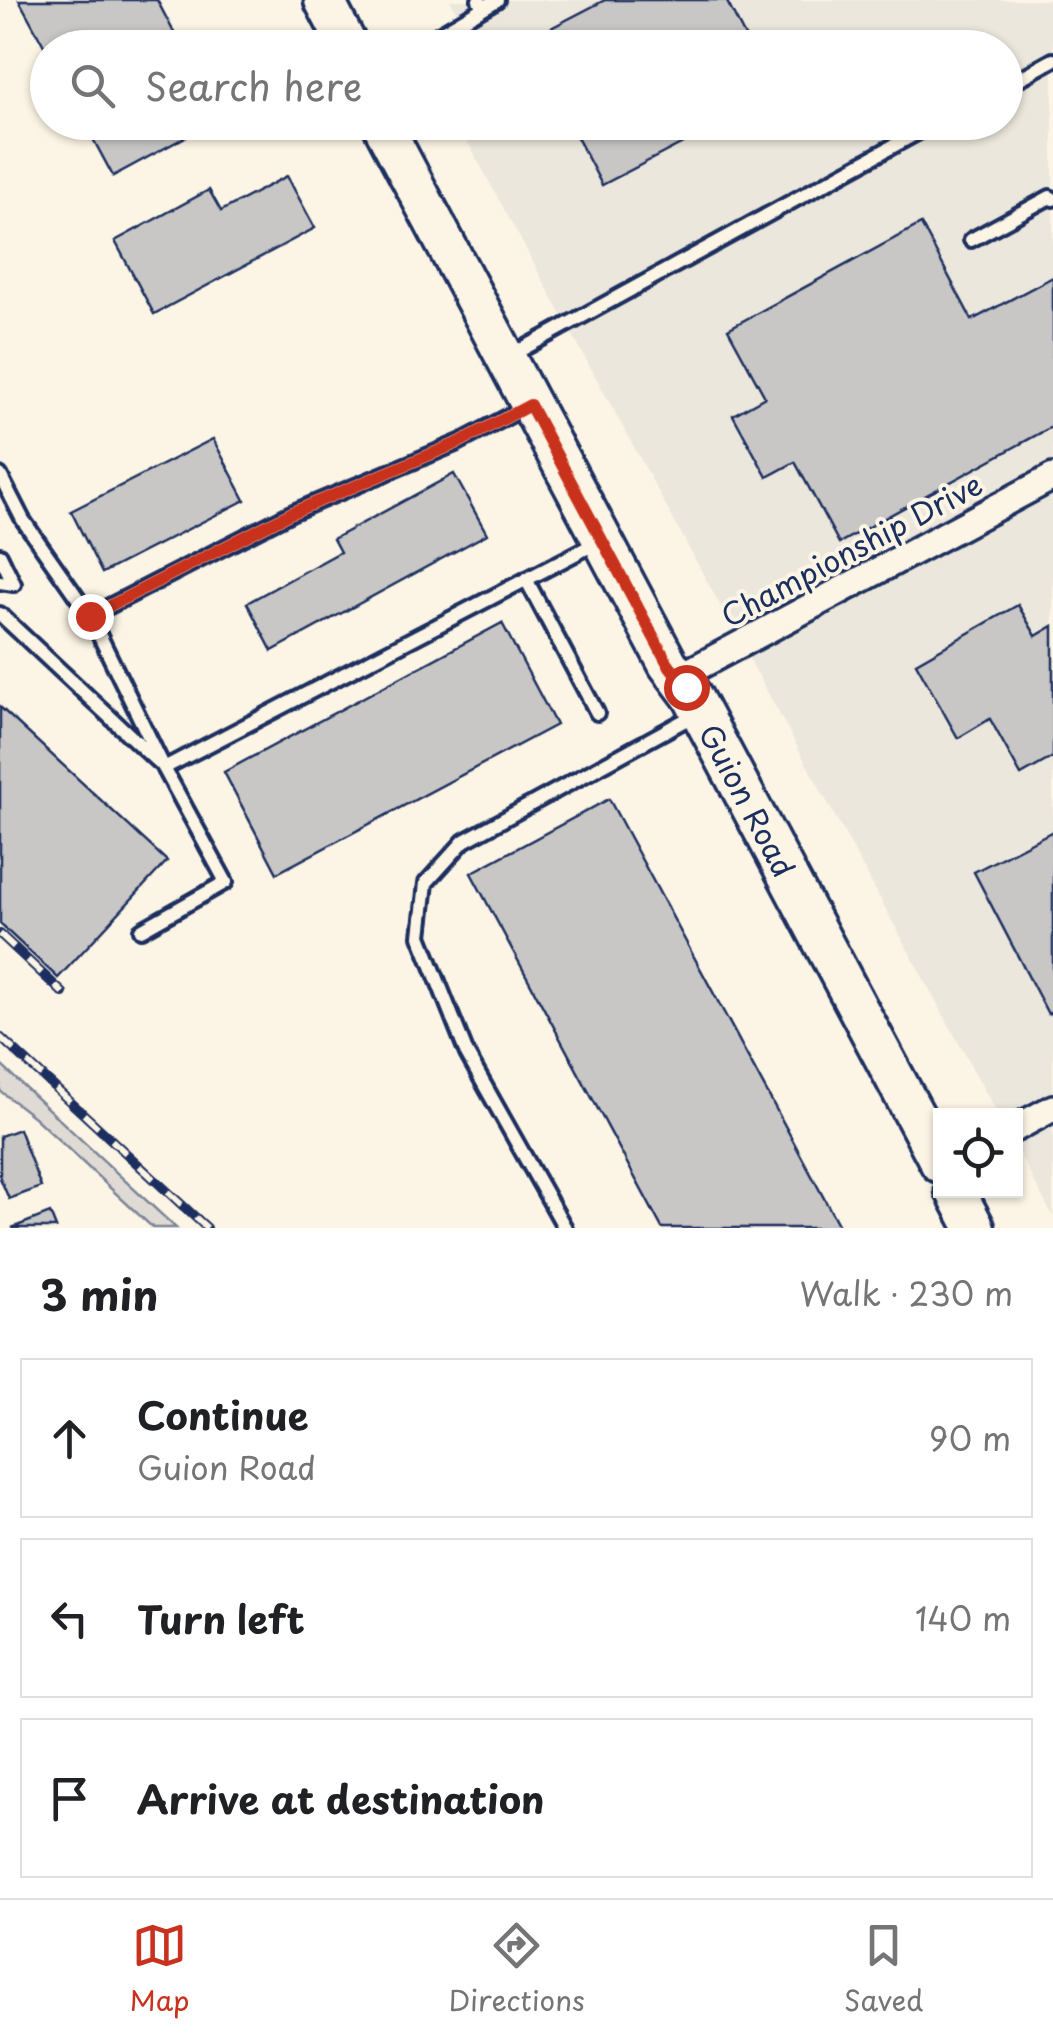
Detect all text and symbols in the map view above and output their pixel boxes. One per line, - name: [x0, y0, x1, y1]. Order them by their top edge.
- search box: [30, 30, 1023, 140]
- text: Search here: [145, 57, 362, 114]
- icon: search: [65, 58, 120, 113]
- street label: Championship Drive: [712, 461, 990, 637]
- route end: [68, 594, 114, 640]
- route start: [664, 665, 710, 711]
- street label: Guion Road: [689, 715, 807, 885]
- map controls: [933, 1108, 1023, 1198]
- button: locate: [933, 1108, 1023, 1198]
- text: 3 min: [40, 1262, 158, 1325]
- text: Walk · 230 m: [800, 1269, 1013, 1317]
- text: Continue: [137, 1386, 308, 1443]
- icon: ahead: [42, 1411, 97, 1466]
- text: 90 m: [929, 1414, 1011, 1462]
- text: Guion Road: [137, 1443, 316, 1491]
- text: Turn left: [137, 1590, 305, 1647]
- icon: left: [42, 1591, 97, 1646]
- text: 140 m: [915, 1594, 1011, 1642]
- text: Arrive at destination: [137, 1770, 545, 1827]
- icon: arrive: [42, 1771, 97, 1826]
- tab: Map: [130, 1918, 189, 2021]
- tab: Directions: [449, 1918, 585, 2021]
- tab: Saved: [844, 1918, 923, 2021]

